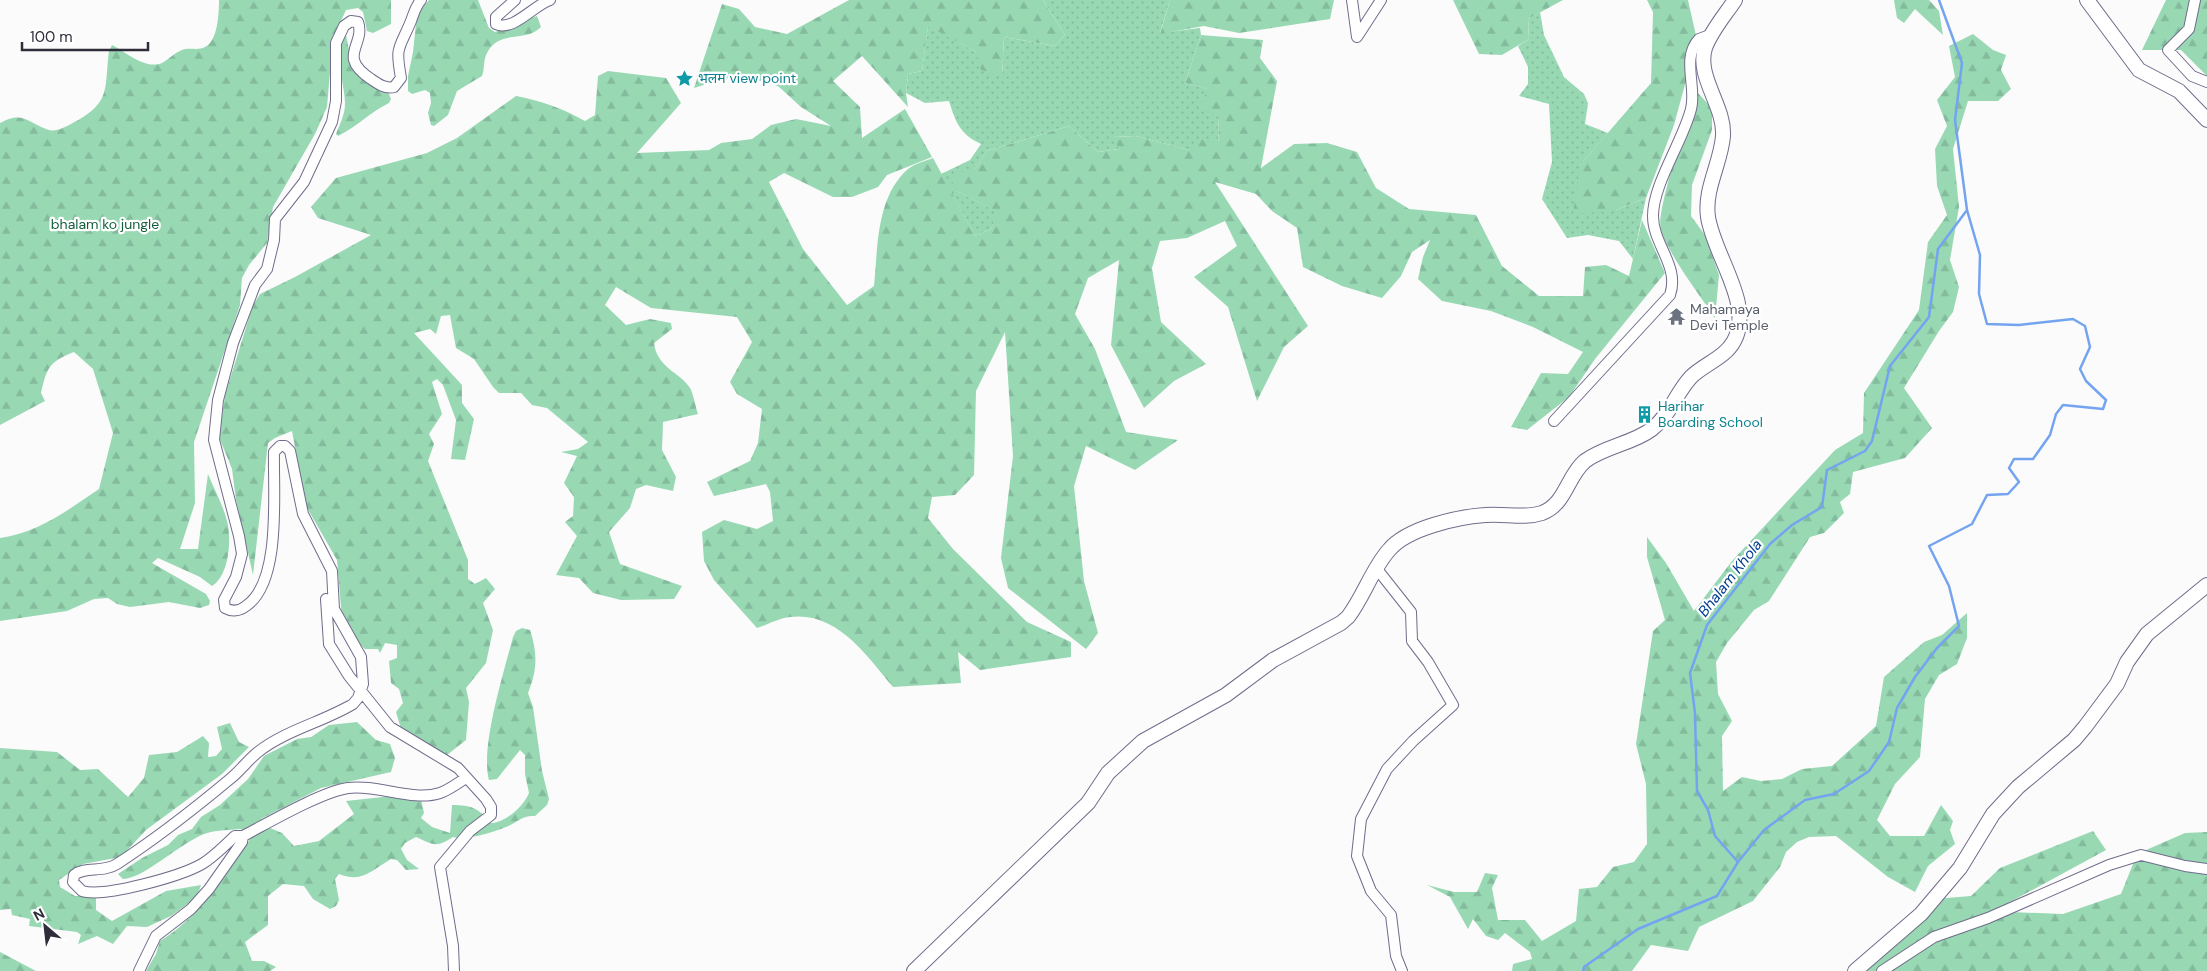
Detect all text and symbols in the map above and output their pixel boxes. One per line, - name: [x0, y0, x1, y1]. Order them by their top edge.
- scale bar: [22, 20, 149, 52]
- text: 100 m: [30, 27, 73, 47]
- place icon: भलम view point: [674, 68, 694, 88]
- place label: भलम view point: [698, 69, 796, 87]
- park label: bhalam ko jungle: [51, 215, 159, 233]
- place label: Mahamaya Devi Temple: [1690, 300, 1769, 334]
- temple icon: Mahamaya Devi Temple: [1666, 307, 1686, 327]
- place label: Harihar Boarding School: [1658, 397, 1763, 431]
- building icon: Harihar Boarding School: [1634, 404, 1654, 424]
- water label: Bhalam Khola: [1693, 535, 1767, 621]
- north arrow: [20, 901, 70, 951]
- text: N: [30, 904, 48, 925]

